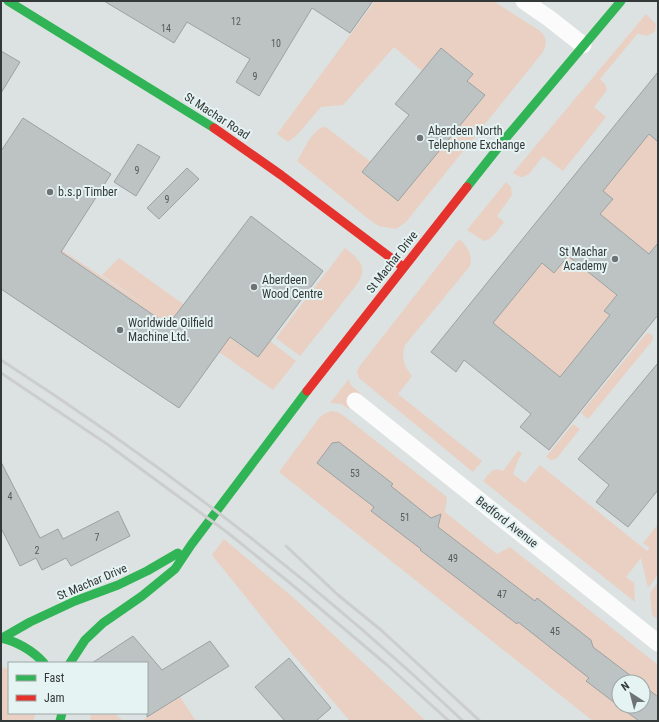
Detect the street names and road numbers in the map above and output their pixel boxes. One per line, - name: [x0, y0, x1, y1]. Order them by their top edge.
- street label: St Machar Road: [182, 90, 252, 142]
- street label: St Machar Drive: [363, 228, 421, 296]
- street label: Bedford Avenue: [473, 493, 541, 551]
- street label: St Machar Drive: [55, 561, 129, 603]

